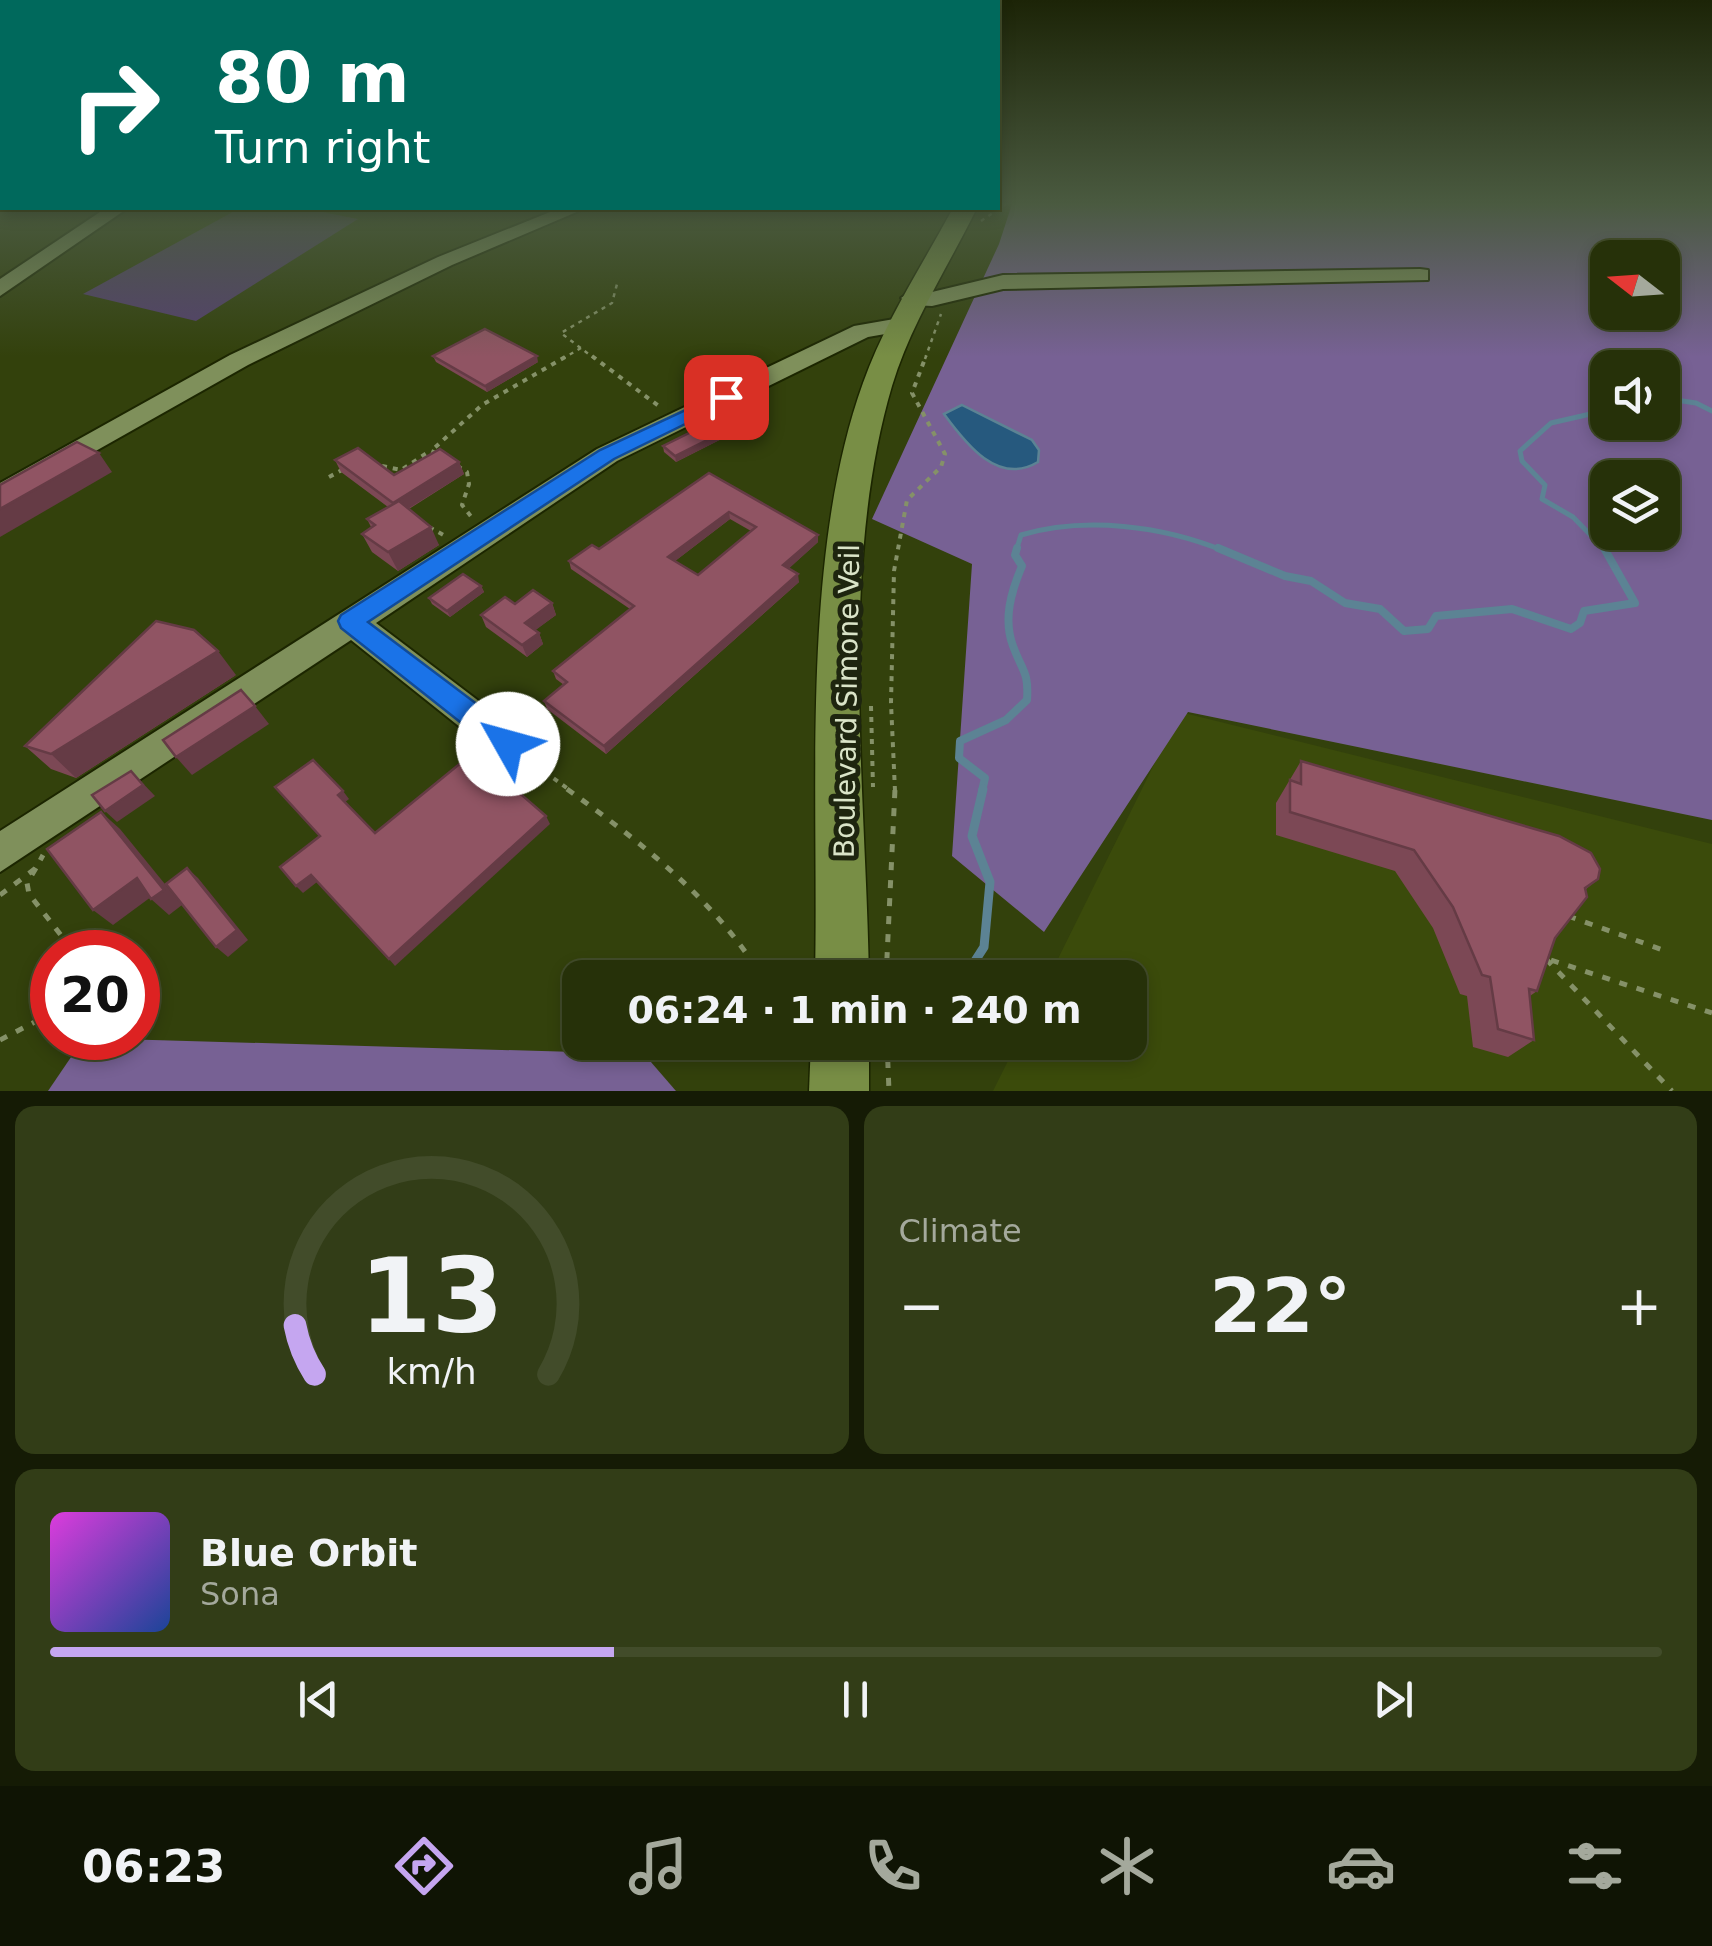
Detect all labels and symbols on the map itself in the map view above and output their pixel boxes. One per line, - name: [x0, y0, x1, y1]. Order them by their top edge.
- north arrow: [1590, 240, 1680, 330]
- pin: [684, 355, 769, 440]
- street label: Boulevard Simone Veil: [828, 544, 866, 858]
- position arrow: [456, 692, 560, 796]
- speed limit sign: 20: [30, 930, 160, 1060]

